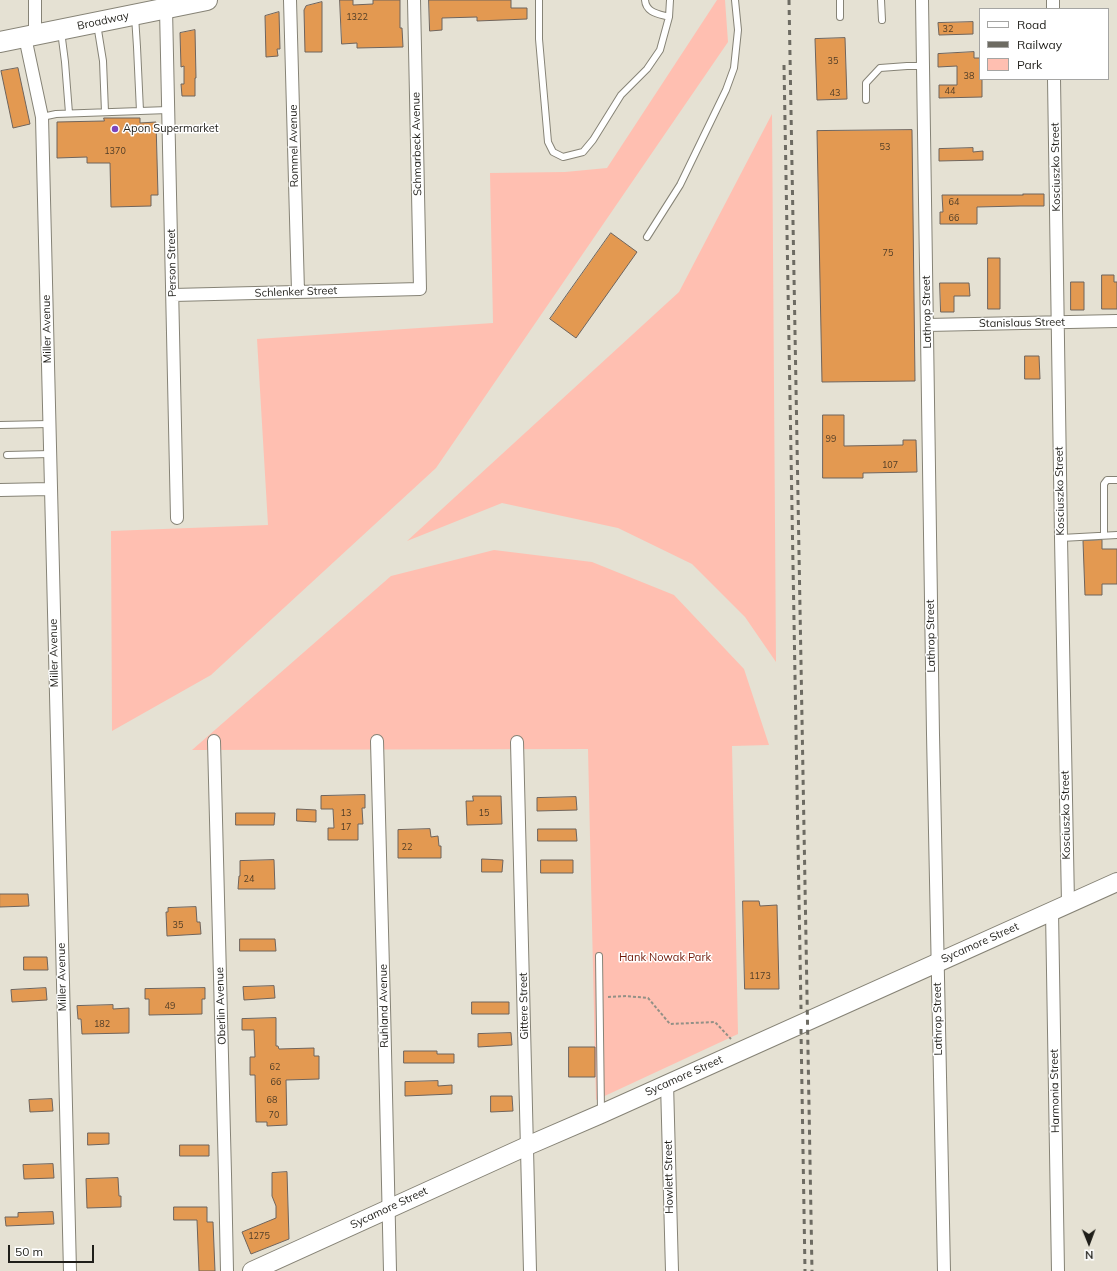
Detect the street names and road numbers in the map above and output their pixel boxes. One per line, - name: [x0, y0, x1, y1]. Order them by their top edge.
- street label: Broadway: [76, 9, 130, 33]
- street label: Schmarbeck Avenue: [409, 92, 425, 196]
- street label: Rommel Avenue: [287, 104, 301, 188]
- street label: Kosciuszko Street: [1049, 122, 1063, 212]
- street label: Person Street: [165, 229, 179, 297]
- street label: Lathrop Street: [920, 275, 934, 349]
- street label: Schlenker Street: [255, 284, 337, 300]
- street label: Miller Avenue: [40, 295, 54, 363]
- street label: Stanislaus Street: [979, 316, 1065, 330]
- street label: Kosciuszko Street: [1053, 446, 1067, 536]
- street label: Lathrop Street: [924, 599, 938, 673]
- street label: Miller Avenue: [47, 619, 61, 687]
- street label: Kosciuszko Street: [1059, 770, 1073, 860]
- street label: Sycamore Street: [939, 920, 1021, 966]
- street label: Miller Avenue: [55, 943, 69, 1011]
- street label: Ruhland Avenue: [377, 964, 391, 1048]
- street label: Oberlin Avenue: [213, 967, 229, 1045]
- street label: Gittere Street: [517, 972, 531, 1040]
- street label: Lathrop Street: [931, 982, 945, 1056]
- street label: Harmonia Street: [1048, 1049, 1062, 1133]
- street label: Sycamore Street: [643, 1053, 725, 1099]
- street label: Howlett Street: [662, 1140, 676, 1214]
- street label: Sycamore Street: [348, 1184, 430, 1232]

